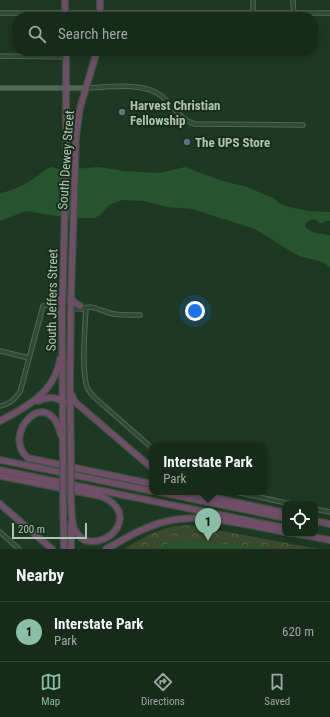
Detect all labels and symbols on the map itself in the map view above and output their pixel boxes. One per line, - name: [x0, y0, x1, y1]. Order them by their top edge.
- place label: Harvest Christian Fellowship: [130, 98, 220, 128]
- marker: Harvest Christian Fellowship: [117, 107, 127, 117]
- street label: South Dewey Street: [55, 110, 77, 210]
- place label: The UPS Store: [195, 135, 270, 150]
- marker: The UPS Store: [182, 137, 192, 147]
- street label: South Jeffers Street: [44, 248, 60, 351]
- your location: [185, 301, 205, 321]
- pin: 1: [195, 508, 221, 541]
- scale bar: [12, 521, 87, 540]

